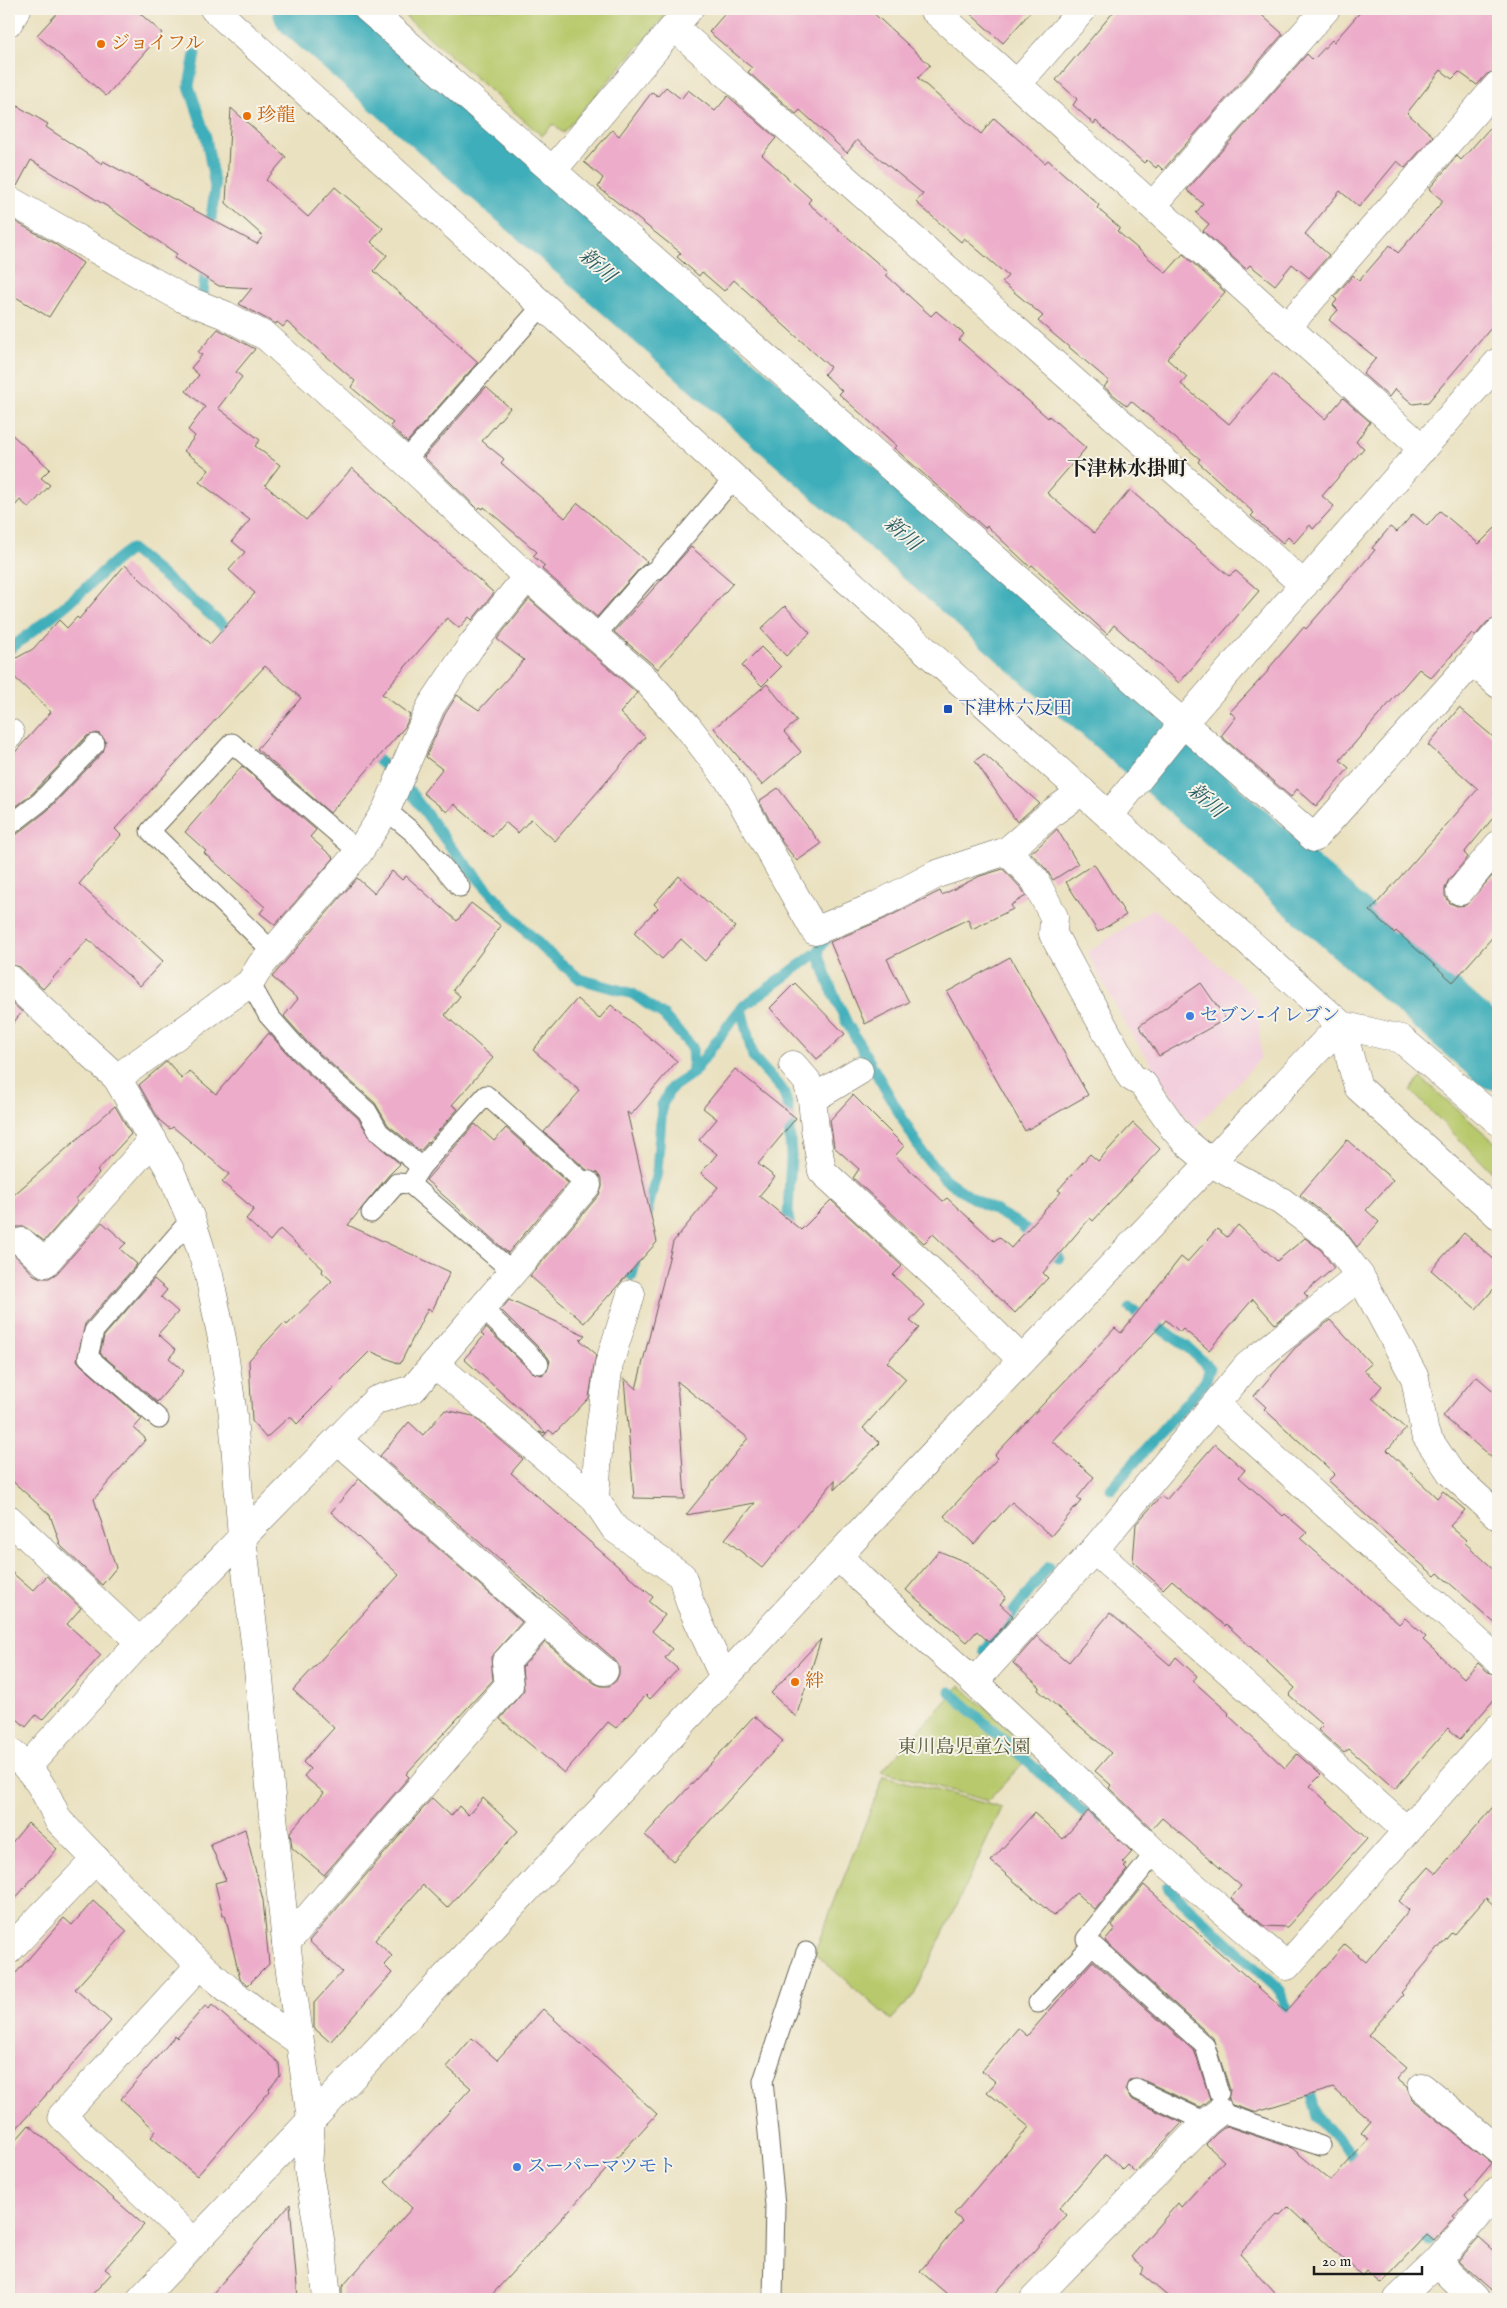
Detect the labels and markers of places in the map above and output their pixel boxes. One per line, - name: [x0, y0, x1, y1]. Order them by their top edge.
- place label: ジョイフル: [111, 32, 204, 56]
- marker: ジョイフル: [95, 38, 107, 50]
- place label: 珍龍: [257, 104, 295, 128]
- marker: 珍龍: [241, 110, 253, 122]
- place label: 下津林六反田: [958, 697, 1072, 721]
- marker: 下津林六反田: [942, 703, 954, 715]
- place label: セブン-イレブン: [1200, 1004, 1340, 1028]
- marker: セブン-イレブン: [1184, 1010, 1196, 1022]
- place label: 絆: [805, 1670, 824, 1694]
- marker: 絆: [789, 1676, 801, 1688]
- place label: スーパーマツモト: [527, 2155, 677, 2179]
- marker: スーパーマツモト: [511, 2161, 523, 2173]

